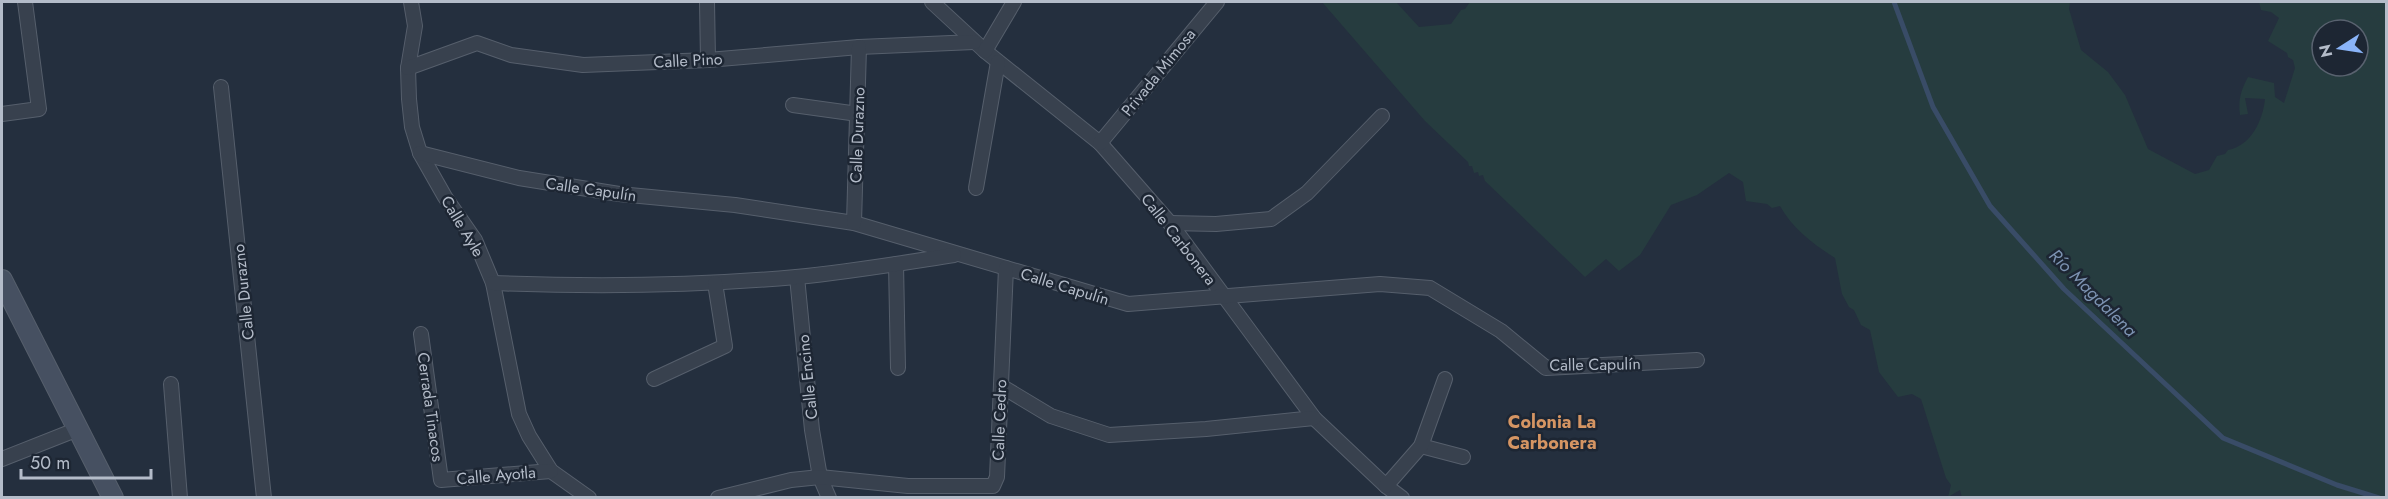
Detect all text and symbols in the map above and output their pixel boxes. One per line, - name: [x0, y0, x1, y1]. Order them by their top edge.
- north arrow: [2310, 18, 2370, 78]
- street label: Privada Mimosa: [1116, 24, 1201, 121]
- text: N: [2313, 42, 2338, 60]
- street label: Calle Pino: [653, 47, 723, 74]
- street label: Calle Durazno: [844, 86, 871, 183]
- street label: Calle Capulín: [544, 172, 638, 207]
- street label: Calle Carbonera: [1135, 189, 1222, 290]
- street label: Calle Ayle: [435, 191, 490, 261]
- street label: Calle Durazno: [227, 243, 260, 341]
- water label: Río Magdalena: [2043, 243, 2143, 343]
- street label: Calle Capulín: [1018, 262, 1112, 311]
- street label: Calle Encino: [792, 333, 823, 421]
- street label: Cerrada Tinacos: [411, 351, 450, 463]
- street label: Calle Capulín: [1549, 352, 1641, 377]
- street label: Calle Cedro: [987, 379, 1012, 461]
- district label: Colonia La Carbonera: [1507, 409, 1597, 456]
- scale bar: [21, 442, 152, 480]
- text: 50 m: [30, 450, 70, 476]
- street label: Calle Ayotla: [455, 461, 537, 490]

